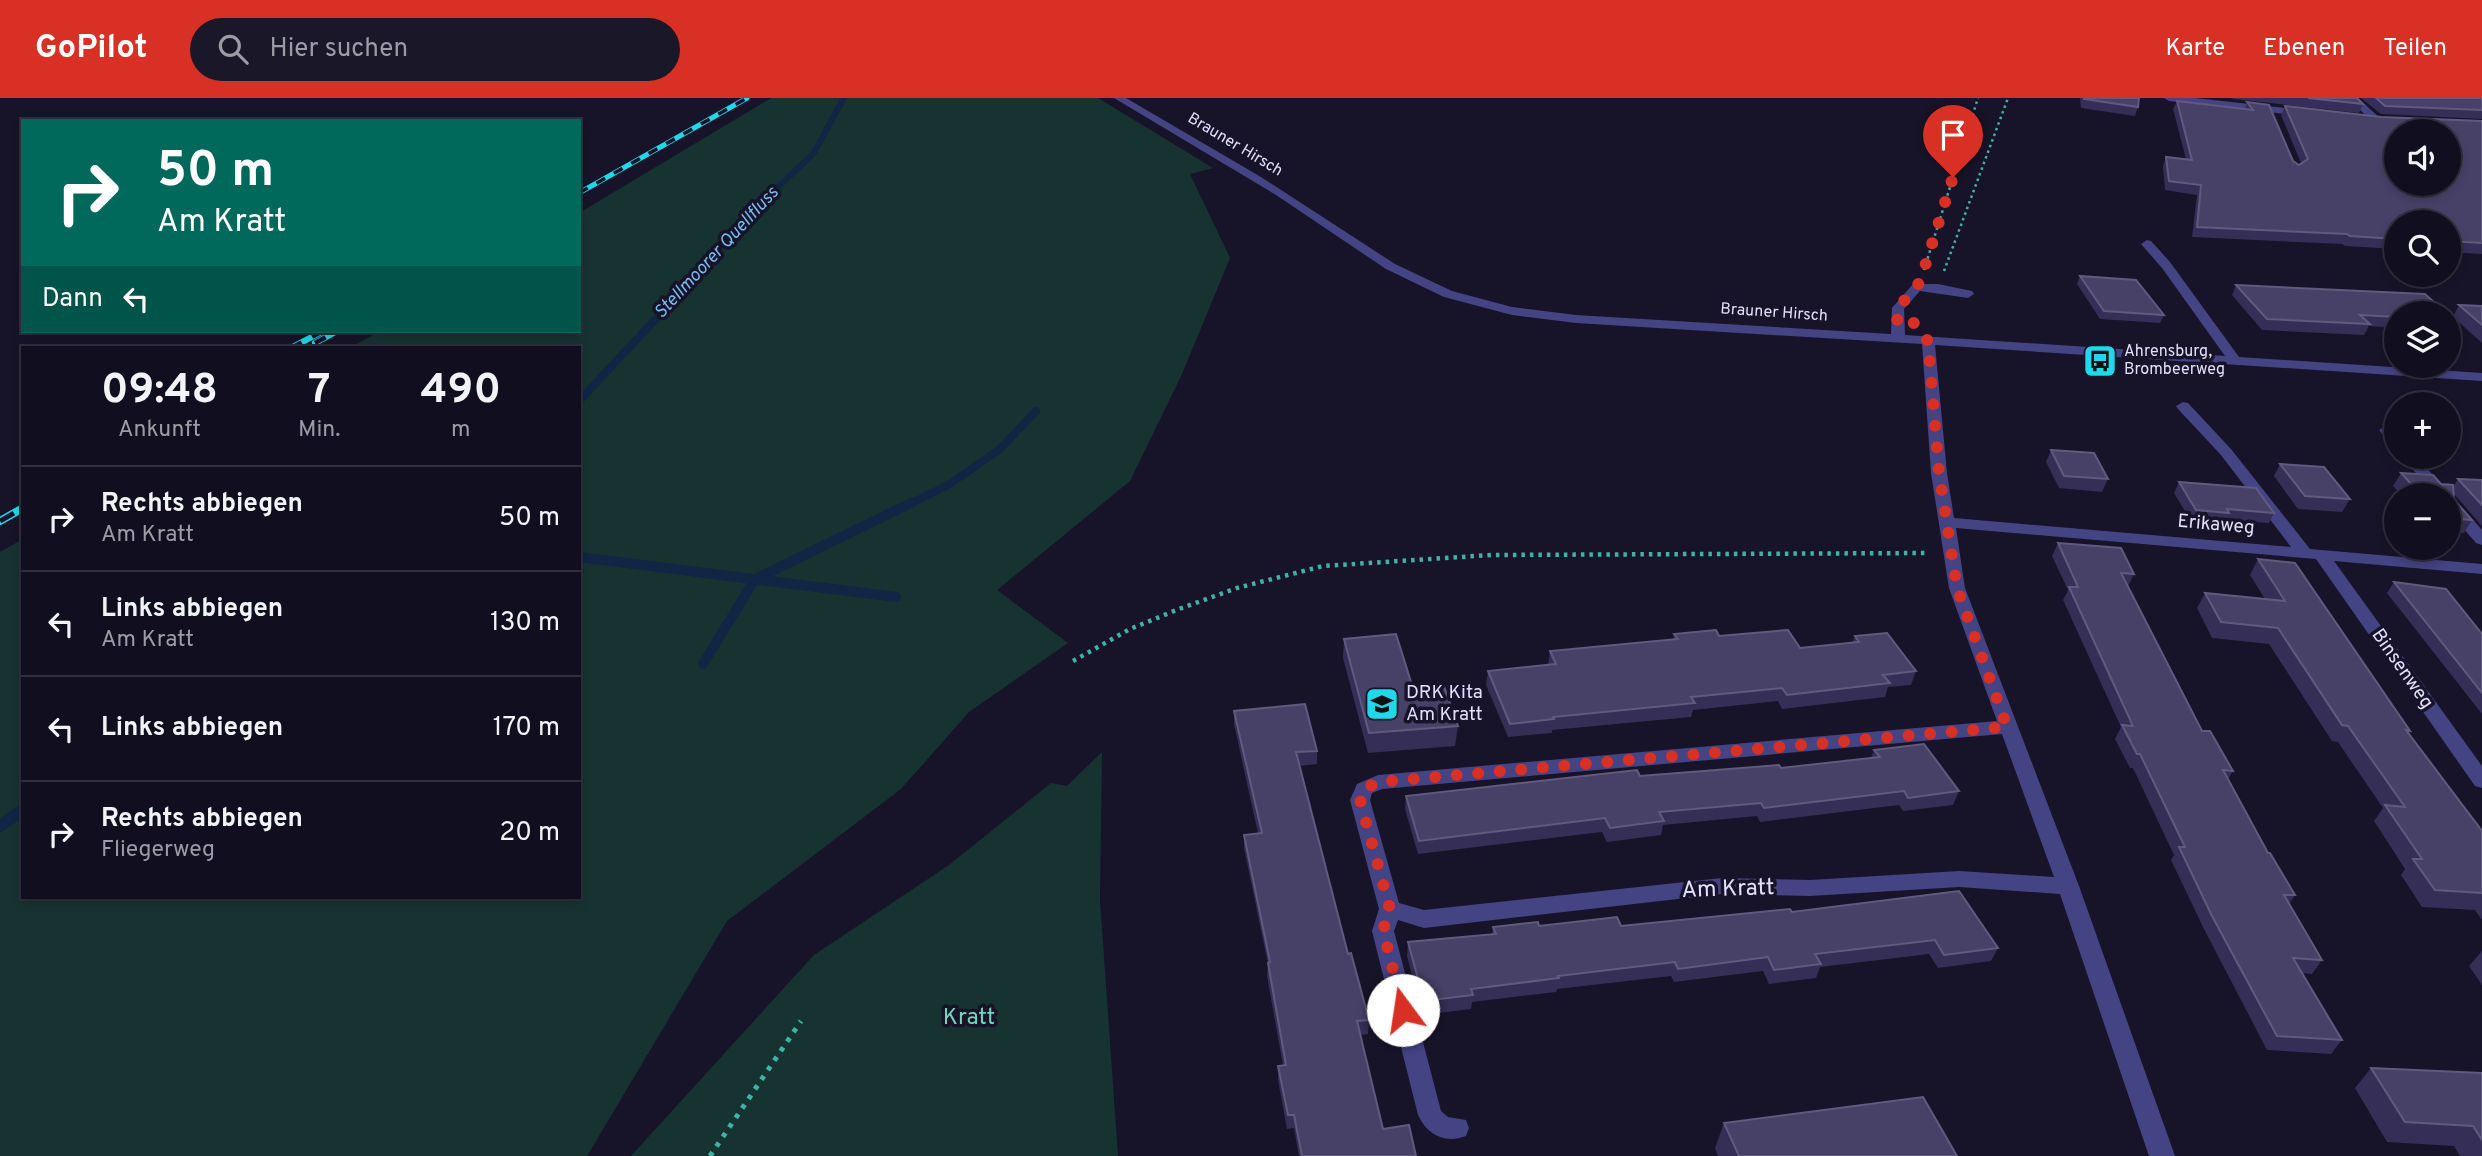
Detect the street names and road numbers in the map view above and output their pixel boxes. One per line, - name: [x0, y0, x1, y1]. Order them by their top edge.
- street label: Brauner Hirsch: [1184, 109, 1286, 181]
- street label: Brauner Hirsch: [1720, 299, 1828, 327]
- street label: Erikaweg: [2176, 510, 2256, 540]
- street label: Binsenweg: [2366, 624, 2438, 714]
- street label: Am Kratt: [1681, 874, 1775, 906]

